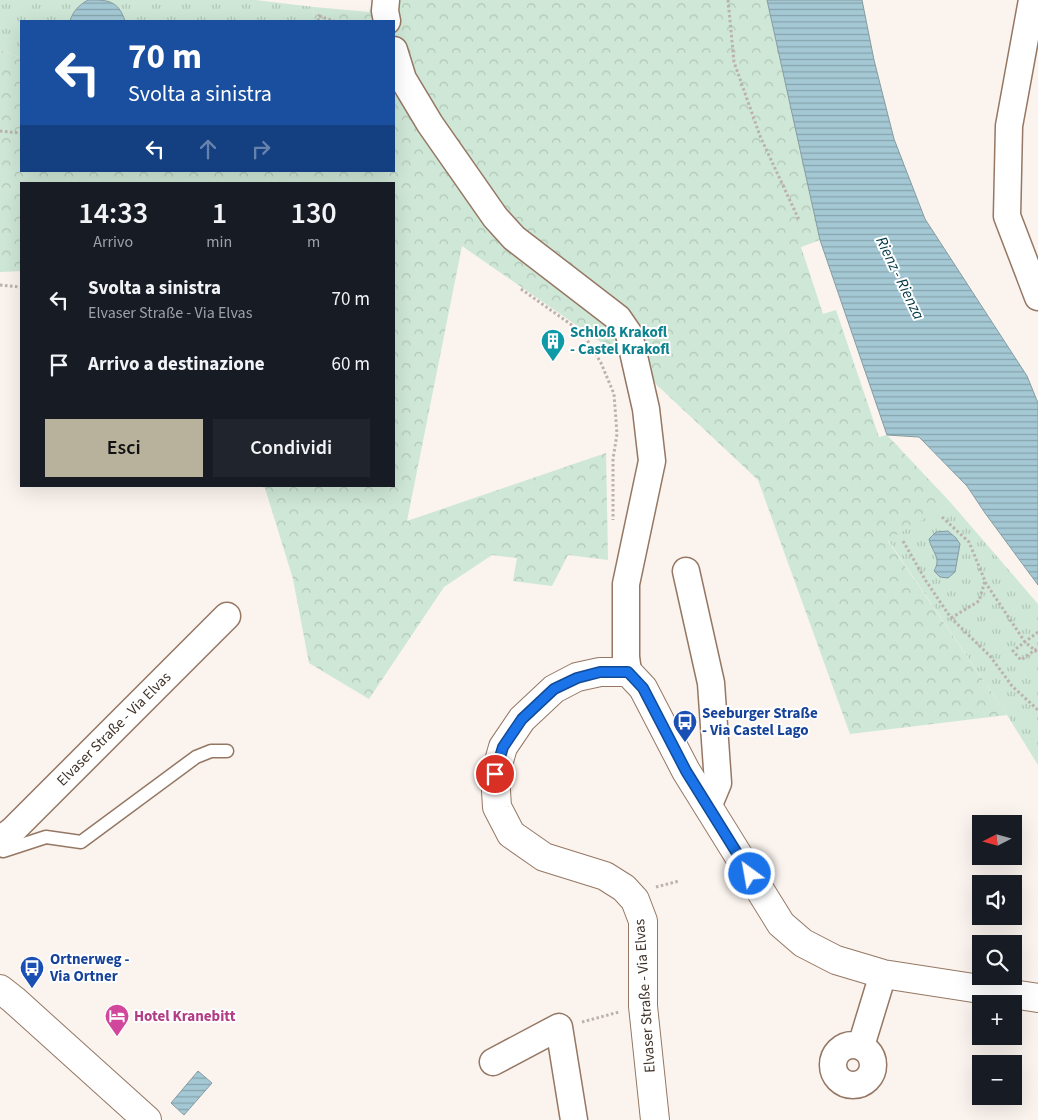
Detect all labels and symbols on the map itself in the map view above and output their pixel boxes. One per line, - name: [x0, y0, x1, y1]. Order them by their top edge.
- water label: Rienz - Rienza: [870, 233, 930, 324]
- place label: Schloß Krakofl - Castel Krakofl: [570, 322, 670, 360]
- building icon: Schloß Krakofl - Castel Krakofl: [540, 328, 566, 362]
- street label: Elvaser Straße - Via Elvas: [52, 667, 176, 791]
- place label: Seeburger Straße - Via Castel Lago: [702, 703, 818, 741]
- bus stop icon: Seeburger Straße - Via Castel Lago: [672, 709, 698, 743]
- pin: [474, 753, 516, 795]
- north arrow: [972, 815, 1022, 865]
- position arrow: [723, 847, 775, 899]
- street label: Elvaser Straße - Via Elvas: [629, 918, 661, 1074]
- place label: Ortnerweg - Via Ortner: [49, 949, 130, 987]
- bus stop icon: Ortnerweg - Via Ortner: [19, 955, 45, 989]
- hotel icon: Hotel Kranebitt: [104, 1003, 130, 1037]
- place label: Hotel Kranebitt: [134, 1006, 236, 1027]

